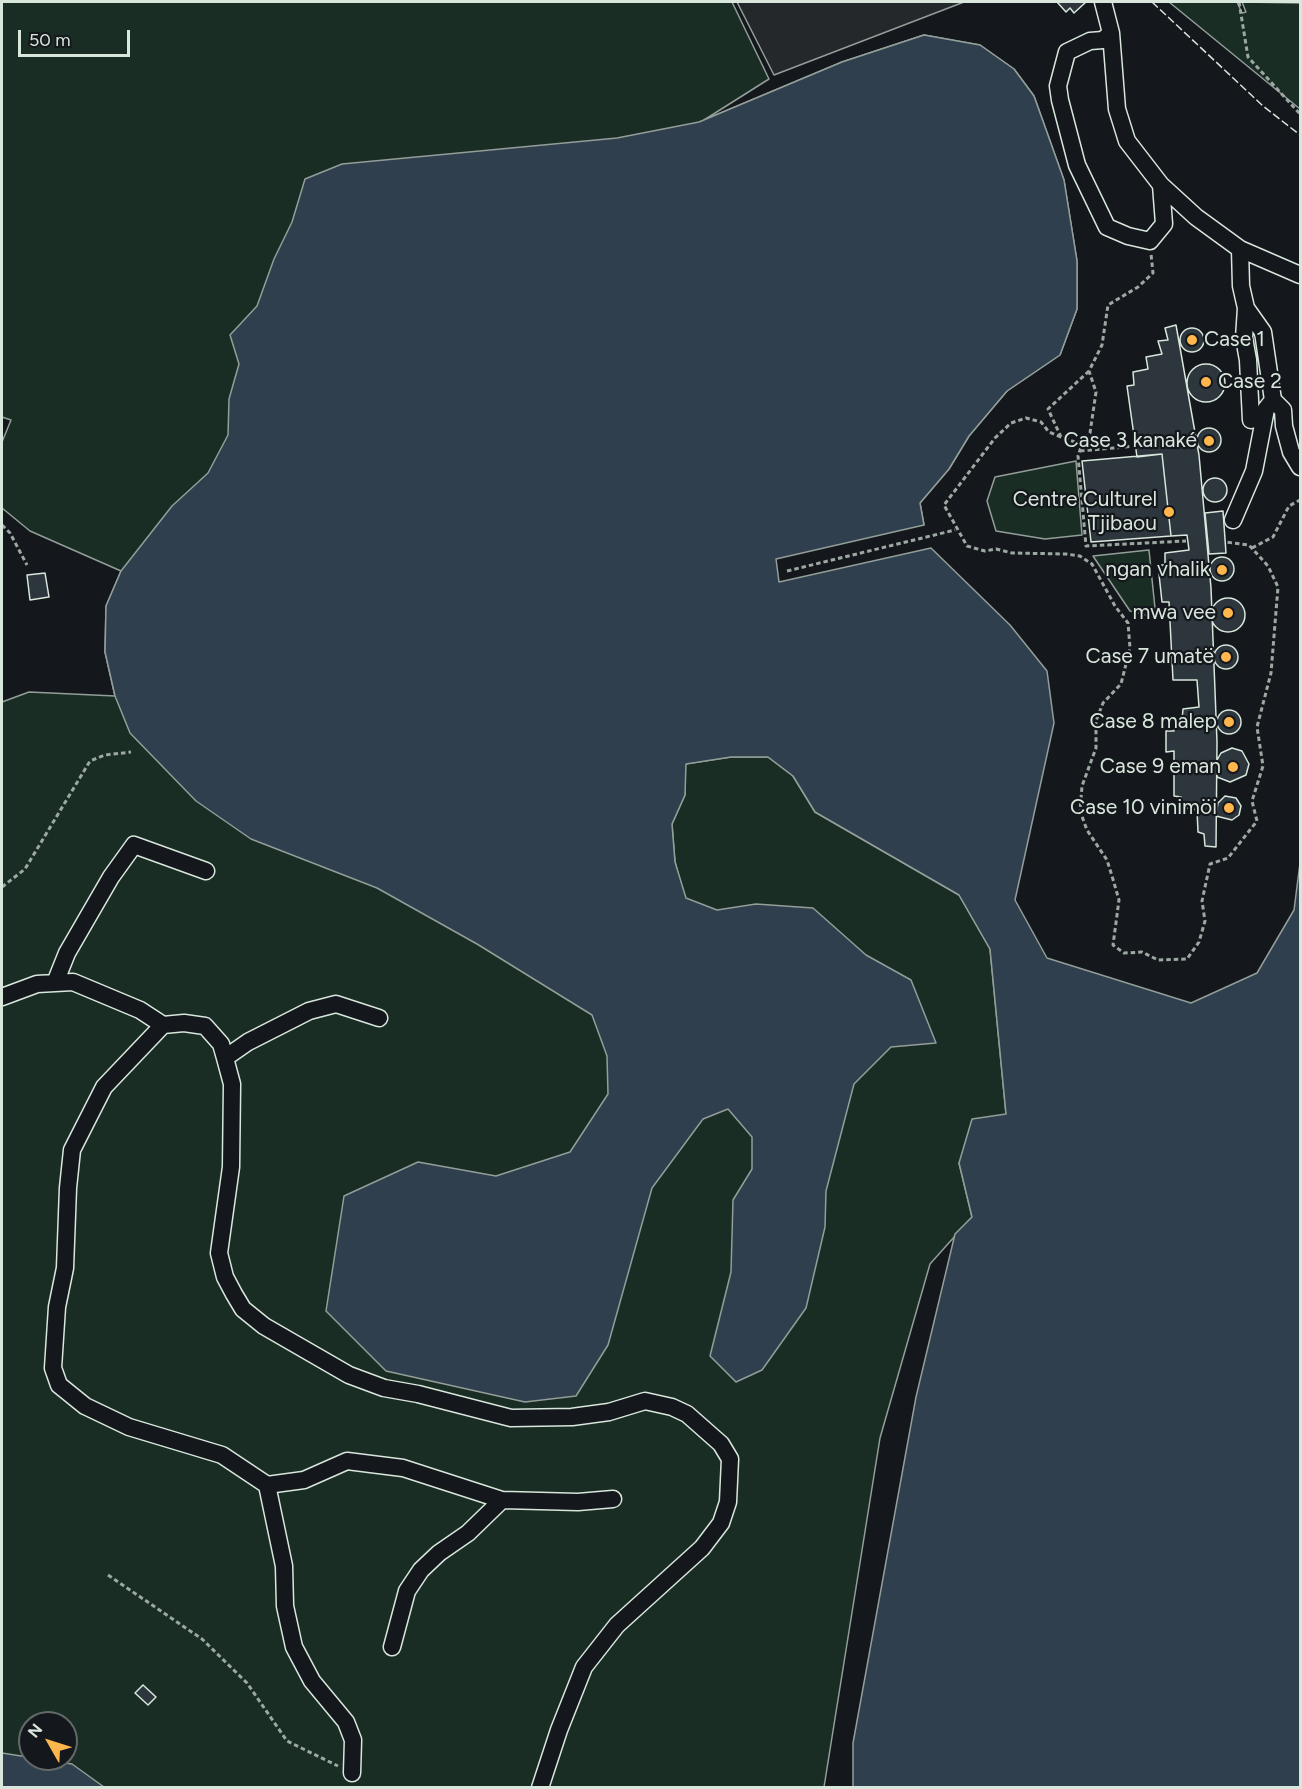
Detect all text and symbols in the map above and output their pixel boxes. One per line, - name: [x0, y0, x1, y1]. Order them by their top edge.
- scale bar: [21, 18, 134, 56]
- text: 50 m: [29, 29, 71, 51]
- place label: Case 1: [1204, 327, 1265, 353]
- marker: Case 1: [1185, 333, 1199, 347]
- place label: Case 2: [1218, 369, 1282, 395]
- marker: Case 2: [1199, 375, 1213, 389]
- place label: Case 3 kanaké: [1064, 428, 1197, 454]
- marker: Case 3 kanaké: [1202, 434, 1216, 448]
- place label: Centre Culturel Tjibaou: [1013, 487, 1157, 537]
- marker: Centre Culturel Tjibaou: [1162, 505, 1176, 519]
- place label: ngan vhalik: [1105, 557, 1210, 583]
- marker: ngan vhalik: [1215, 563, 1229, 577]
- place label: mwa vee: [1133, 600, 1216, 626]
- marker: mwa vee: [1221, 606, 1235, 620]
- place label: Case 7 umatë: [1086, 644, 1214, 670]
- marker: Case 7 umatë: [1219, 650, 1233, 664]
- place label: Case 8 malep: [1090, 709, 1217, 735]
- marker: Case 8 malep: [1222, 715, 1236, 729]
- place label: Case 9 eman: [1100, 754, 1221, 780]
- marker: Case 9 eman: [1226, 760, 1240, 774]
- place label: Case 10 vinimöi: [1070, 795, 1217, 821]
- marker: Case 10 vinimöi: [1222, 801, 1236, 815]
- north arrow: [18, 1711, 78, 1771]
- text: N: [24, 1720, 46, 1741]

